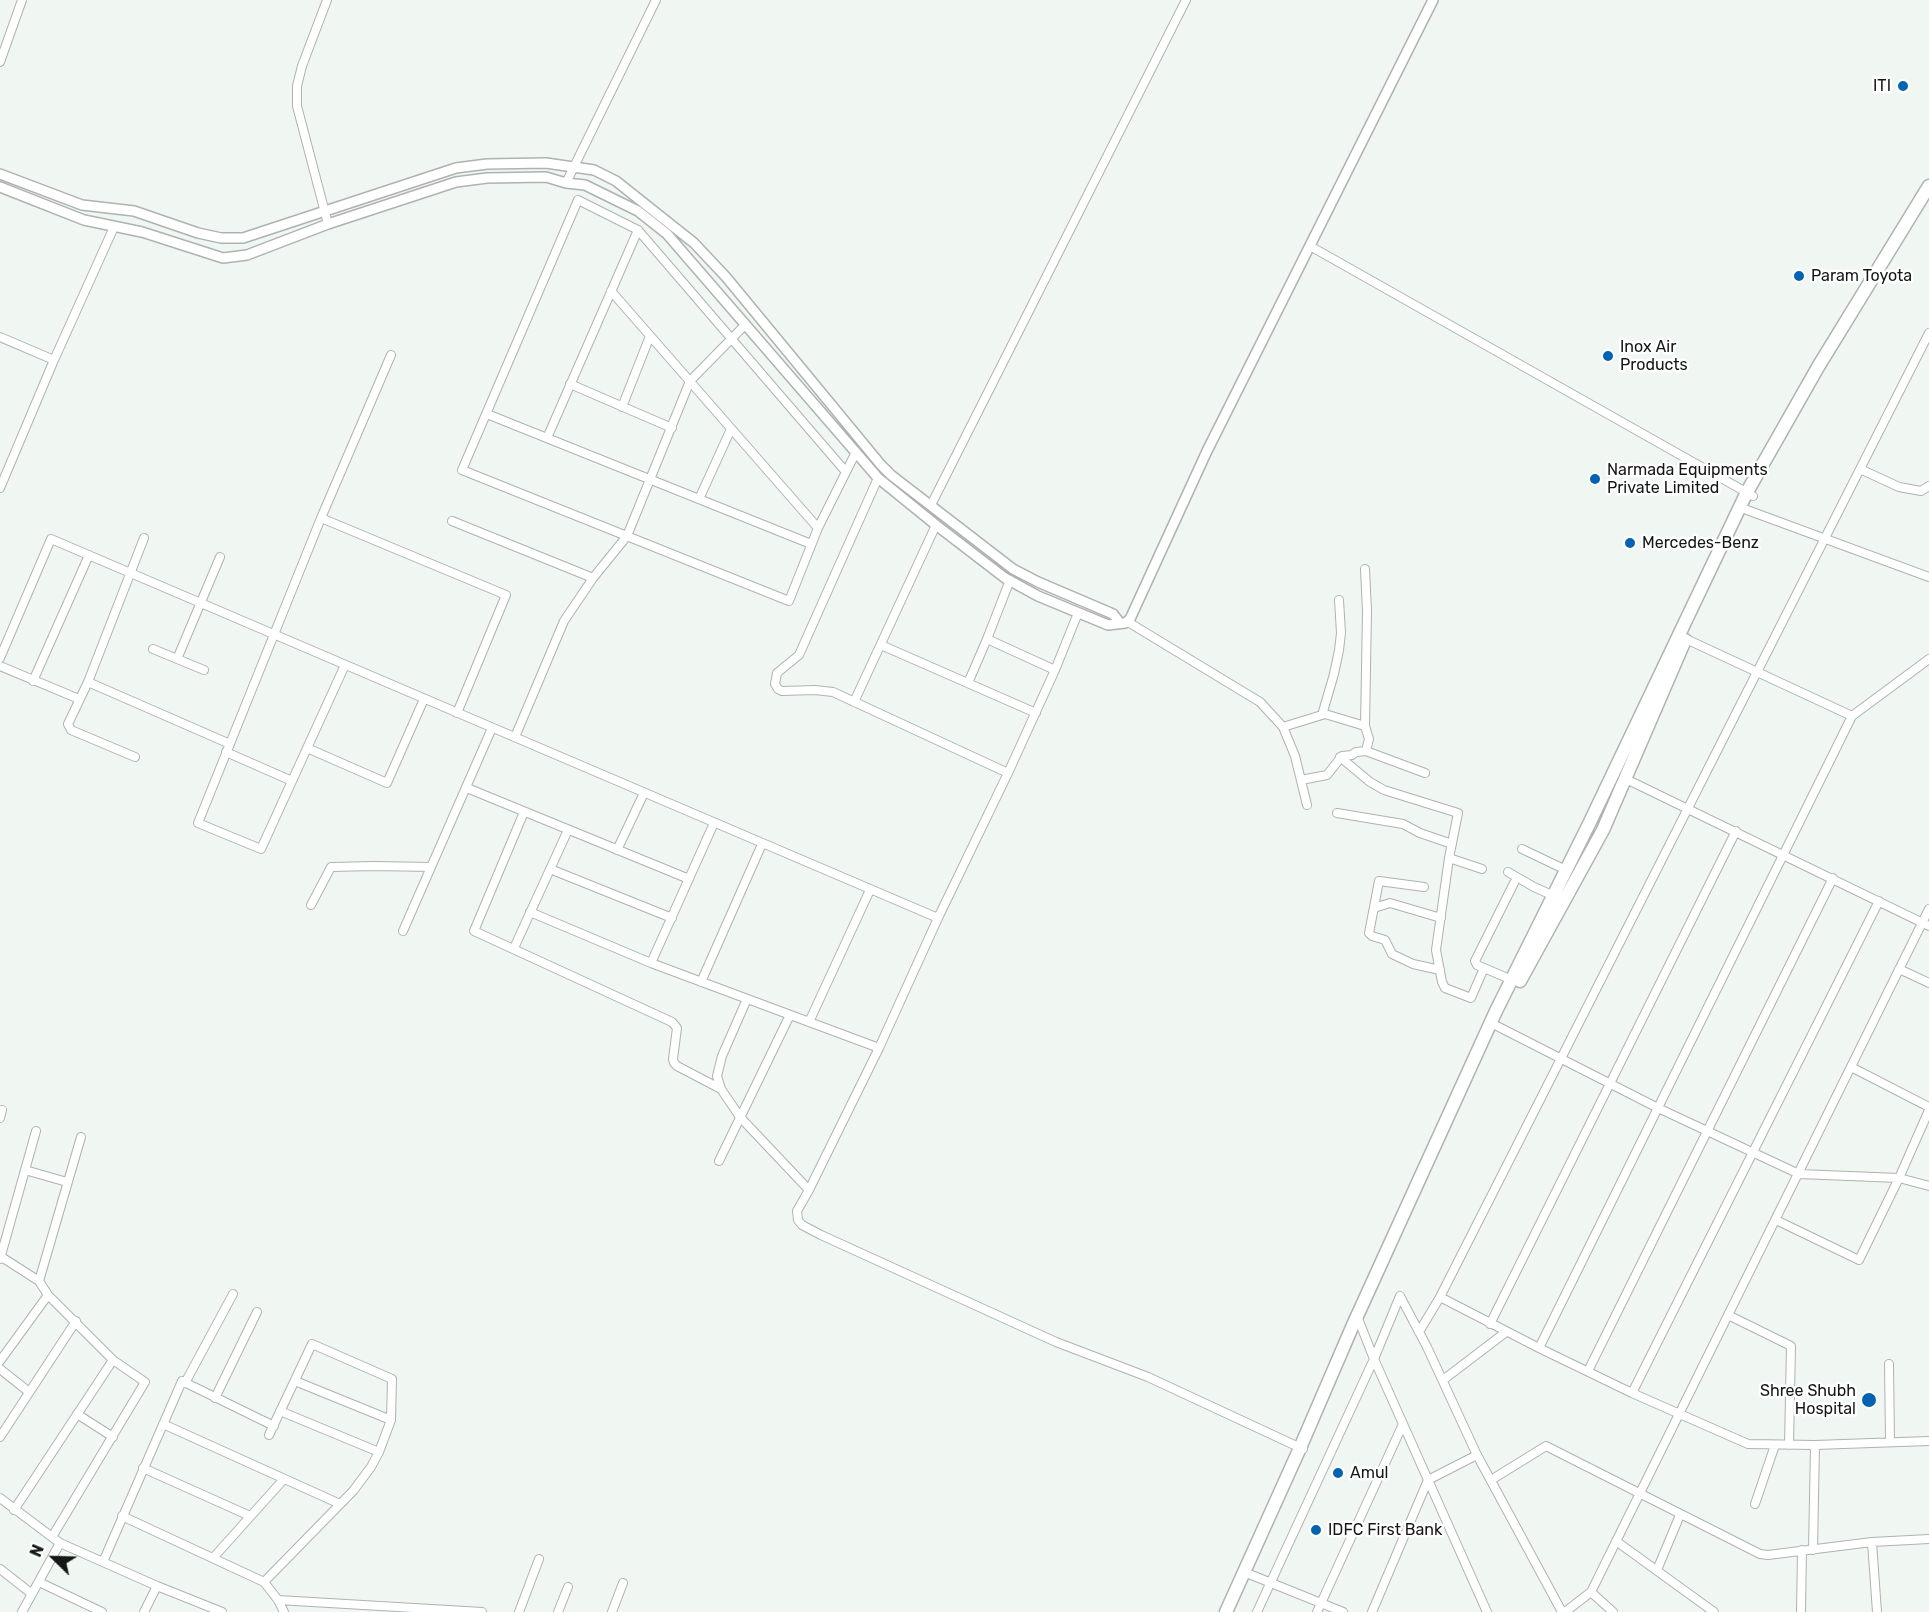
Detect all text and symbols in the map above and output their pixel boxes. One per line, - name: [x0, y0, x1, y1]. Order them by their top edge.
- place label: ITI: [1873, 76, 1891, 96]
- marker: ITI: [1896, 79, 1910, 93]
- place label: Param Toyota: [1811, 266, 1912, 286]
- marker: Param Toyota: [1792, 269, 1806, 283]
- place label: Inox Air Products: [1620, 337, 1688, 375]
- marker: Inox Air Products: [1601, 349, 1615, 363]
- place label: Narmada Equipments Private Limited: [1607, 460, 1768, 498]
- marker: Narmada Equipments Private Limited: [1588, 472, 1602, 486]
- place label: Mercedes-Benz: [1642, 533, 1759, 553]
- marker: Mercedes-Benz: [1623, 536, 1637, 550]
- place label: Shree Shubh Hospital: [1760, 1381, 1856, 1419]
- marker: Shree Shubh Hospital: [1860, 1391, 1878, 1409]
- place label: Amul: [1350, 1463, 1388, 1483]
- marker: Amul: [1331, 1466, 1345, 1480]
- place label: IDFC First Bank: [1328, 1520, 1442, 1540]
- marker: IDFC First Bank: [1309, 1523, 1323, 1537]
- north arrow: [24, 1528, 84, 1588]
- text: N: [26, 1542, 48, 1560]

